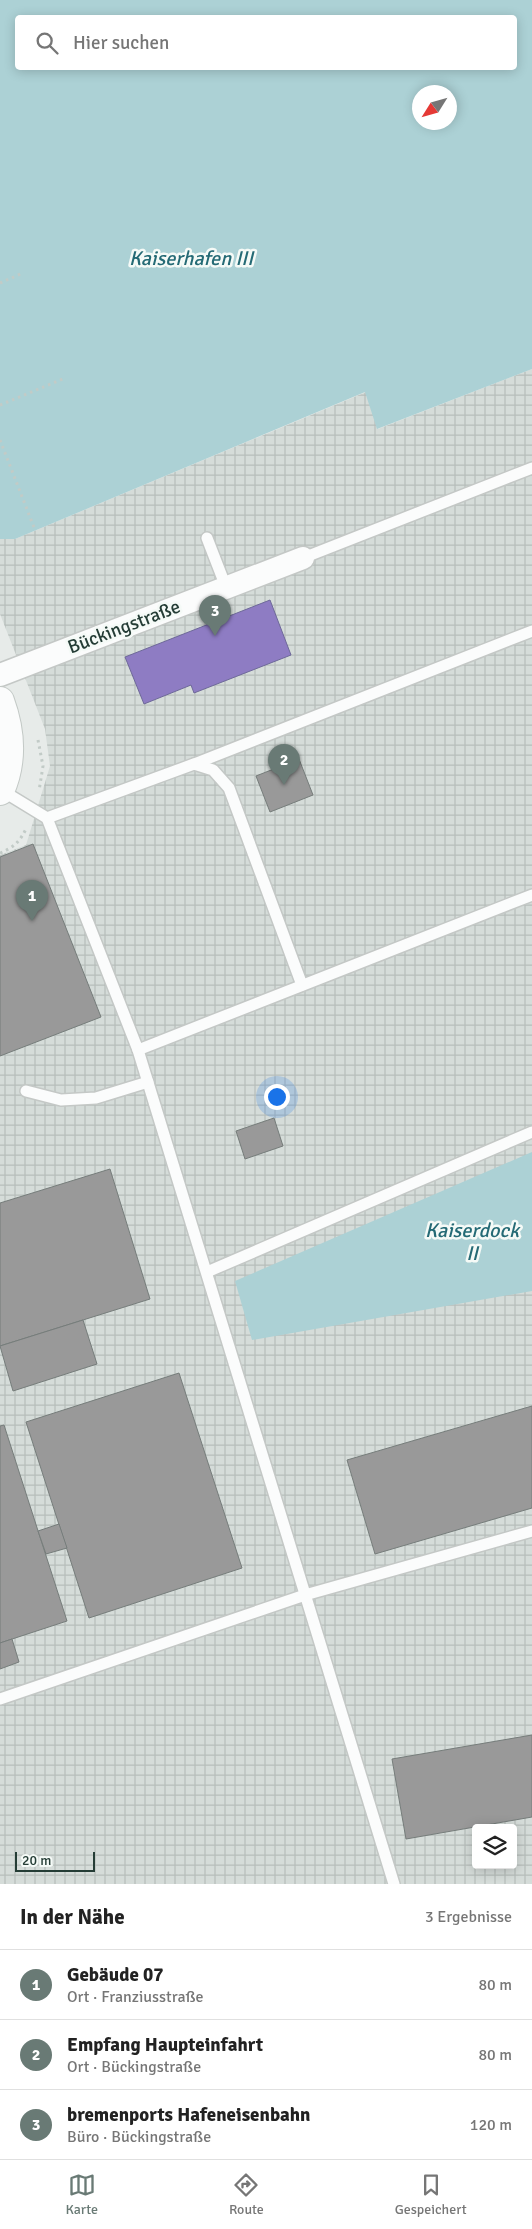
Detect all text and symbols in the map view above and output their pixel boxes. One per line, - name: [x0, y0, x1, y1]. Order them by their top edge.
- search box: [15, 15, 517, 70]
- icon: search: [33, 29, 61, 57]
- text: Hier suchen: [73, 31, 169, 55]
- north arrow: [412, 85, 457, 130]
- water label: Kaiserhafen III: [129, 246, 255, 271]
- street label: Bückingstraße: [64, 595, 184, 659]
- pin: 3: [199, 595, 231, 636]
- pin: 2: [268, 744, 300, 785]
- pin: 1: [16, 880, 48, 921]
- your location: [264, 1084, 290, 1110]
- water label: Kaiserdock II: [425, 1218, 521, 1266]
- map controls: [472, 1824, 517, 1869]
- button: layers: [472, 1824, 517, 1869]
- scale bar: [15, 1849, 95, 1872]
- text: 20 m: [22, 1852, 51, 1869]
- text: In der Nähe: [20, 1904, 125, 1930]
- text: 3 Ergebnisse: [425, 1907, 512, 1927]
- text: Gebäude 07: [67, 1963, 164, 1987]
- text: 1: [32, 1975, 40, 1995]
- text: 80 m: [478, 1975, 512, 1995]
- text: Ort · Franziusstraße: [67, 1987, 204, 2007]
- text: Empfang Haupteinfahrt: [67, 2033, 263, 2057]
- text: 2: [32, 2045, 40, 2065]
- text: 80 m: [478, 2045, 512, 2065]
- text: Ort · Bückingstraße: [67, 2057, 201, 2077]
- text: bremenports Hafeneisenbahn: [67, 2103, 311, 2127]
- text: 3: [32, 2115, 40, 2135]
- text: 120 m: [470, 2115, 512, 2135]
- text: Büro · Bückingstraße: [67, 2127, 211, 2147]
- tab: Karte: [65, 2171, 98, 2218]
- tab: Route: [229, 2171, 264, 2218]
- tab: Gespeichert: [395, 2171, 467, 2218]

